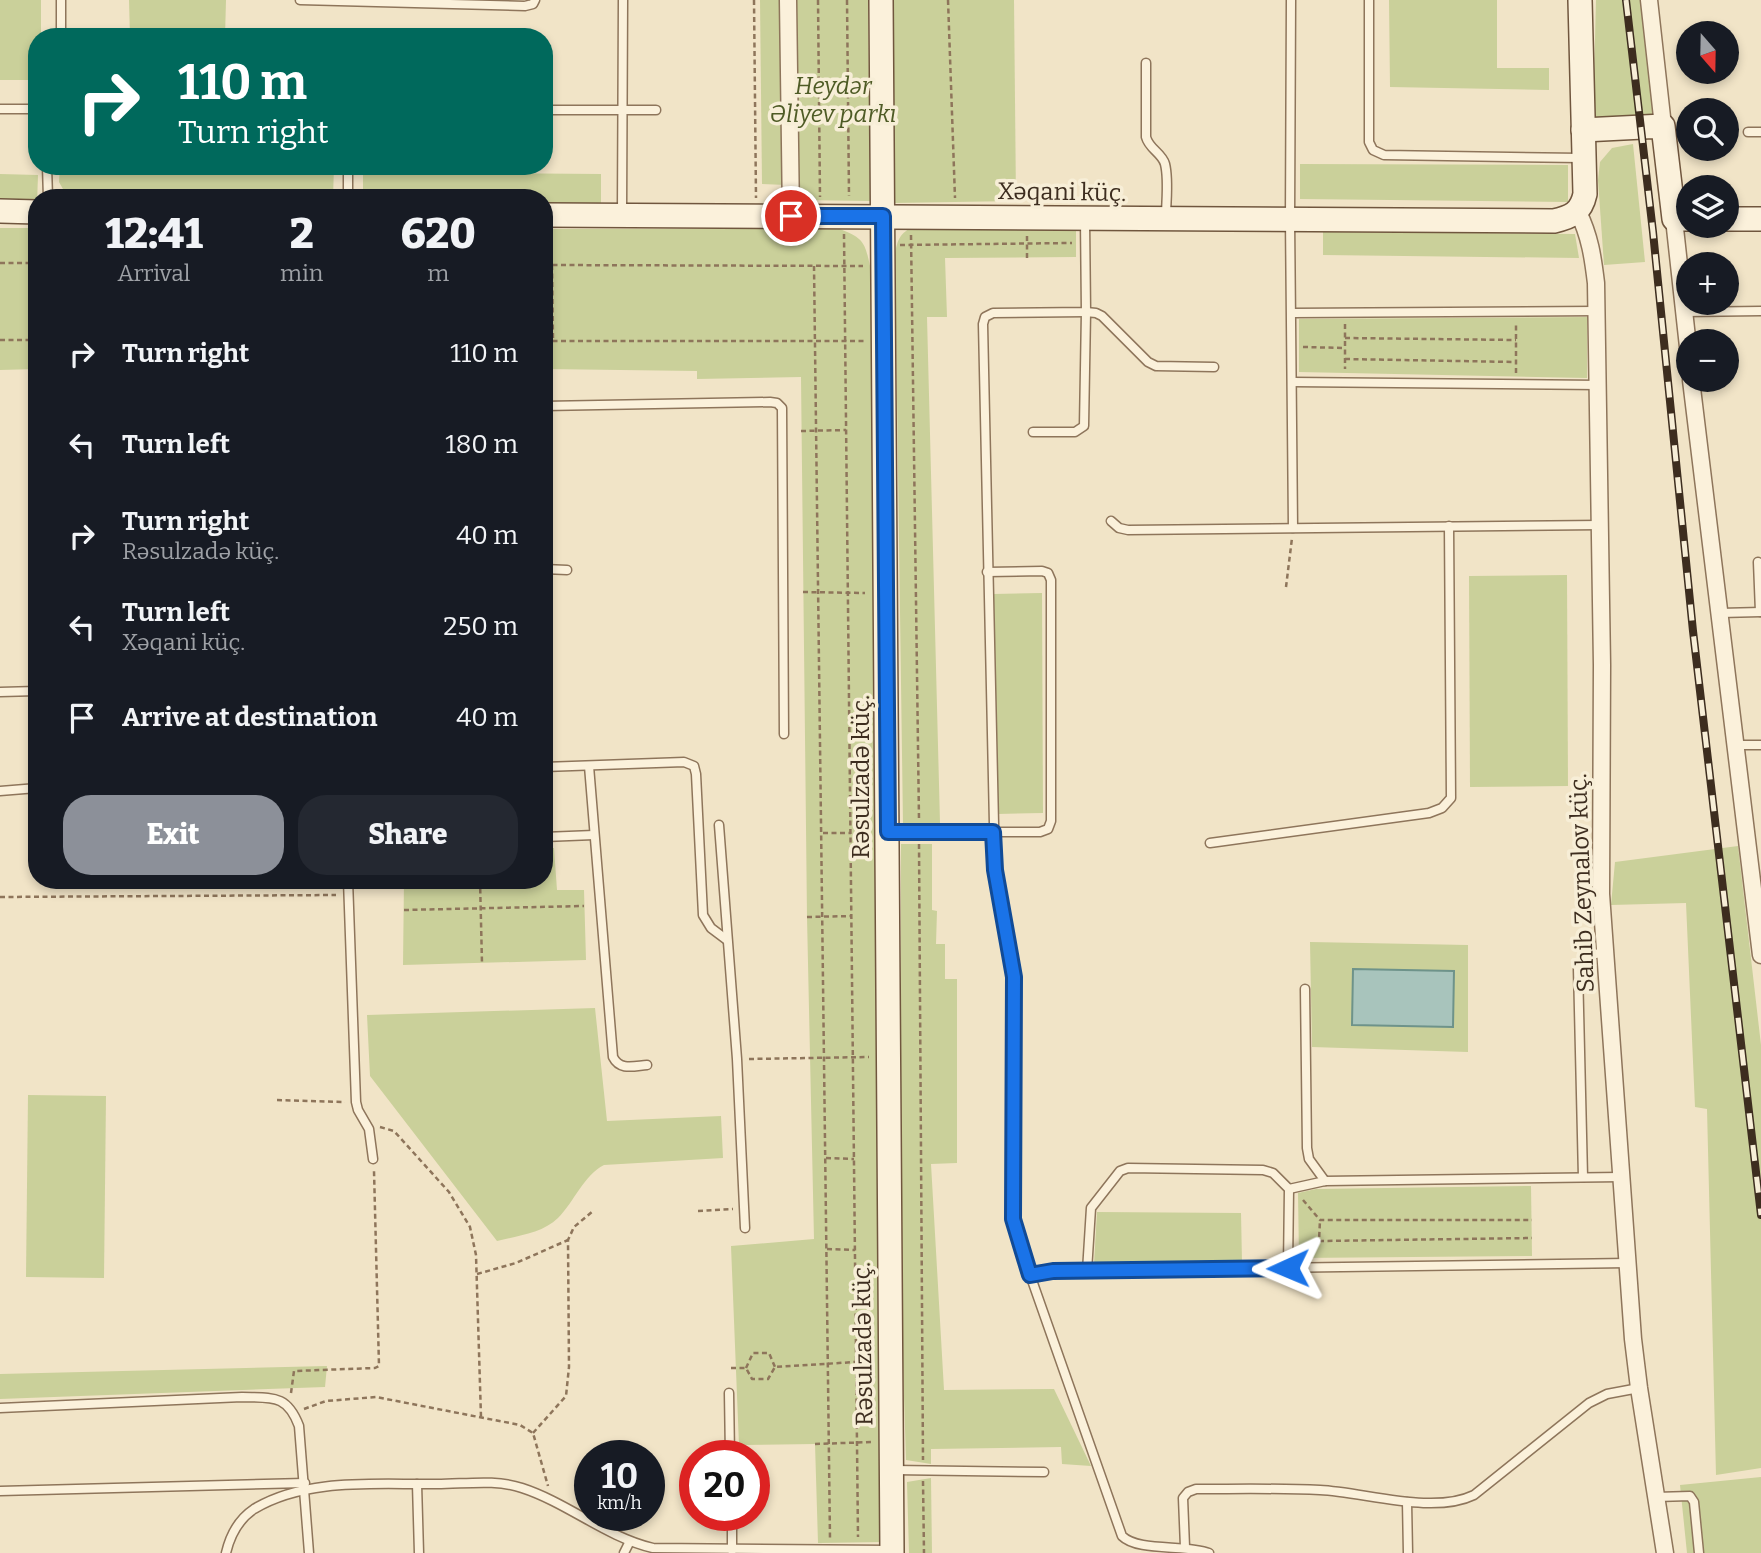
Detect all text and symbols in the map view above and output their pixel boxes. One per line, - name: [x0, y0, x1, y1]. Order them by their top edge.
- north arrow: [1676, 21, 1740, 84]
- map controls: [1676, 21, 1739, 392]
- text: 110 m: [178, 53, 307, 112]
- icon: right: [63, 56, 154, 147]
- park label: Heydər Əliyev parkı: [770, 72, 896, 128]
- button: search: [1676, 98, 1739, 161]
- text: Turn right: [178, 113, 329, 151]
- button: layers: [1676, 175, 1739, 238]
- street label: Xəqani küç.: [998, 177, 1126, 207]
- pin: [761, 186, 821, 246]
- icon: arrive: [772, 197, 810, 235]
- text: 12:41: [105, 209, 203, 259]
- text: 2: [290, 209, 314, 259]
- text: 620: [401, 209, 476, 259]
- button: +: [1676, 252, 1739, 315]
- text: Arrival: [118, 259, 190, 287]
- text: min: [280, 259, 323, 287]
- text: m: [427, 259, 449, 287]
- button: −: [1676, 329, 1739, 392]
- icon: right: [63, 335, 101, 373]
- text: Turn right: [122, 338, 249, 369]
- text: 110 m: [450, 338, 518, 369]
- icon: left: [63, 426, 101, 464]
- text: Turn left: [122, 429, 230, 460]
- text: 180 m: [445, 429, 518, 460]
- text: Turn right: [122, 506, 249, 537]
- icon: right: [63, 517, 101, 555]
- text: 40 m: [456, 520, 518, 551]
- text: Rəsulzadə küç.: [122, 537, 279, 565]
- text: Turn left: [122, 597, 230, 628]
- icon: left: [63, 608, 101, 646]
- text: 250 m: [443, 611, 518, 642]
- text: Xəqani küç.: [122, 628, 245, 656]
- street label: Rəsulzadə küç.: [847, 695, 875, 859]
- icon: arrive: [63, 699, 101, 737]
- text: Arrive at destination: [122, 702, 377, 733]
- text: 40 m: [456, 702, 518, 733]
- street label: Sahib Zeynalov küç.: [1564, 773, 1600, 993]
- button: Exit: [63, 795, 284, 875]
- button: Share: [298, 795, 518, 875]
- position arrow: [1251, 1231, 1325, 1305]
- street label: Rəsulzadə küç.: [848, 1262, 878, 1426]
- speed limit sign: 20: [679, 1440, 770, 1531]
- text: 10: [601, 1455, 638, 1497]
- text: km/h: [597, 1492, 642, 1514]

